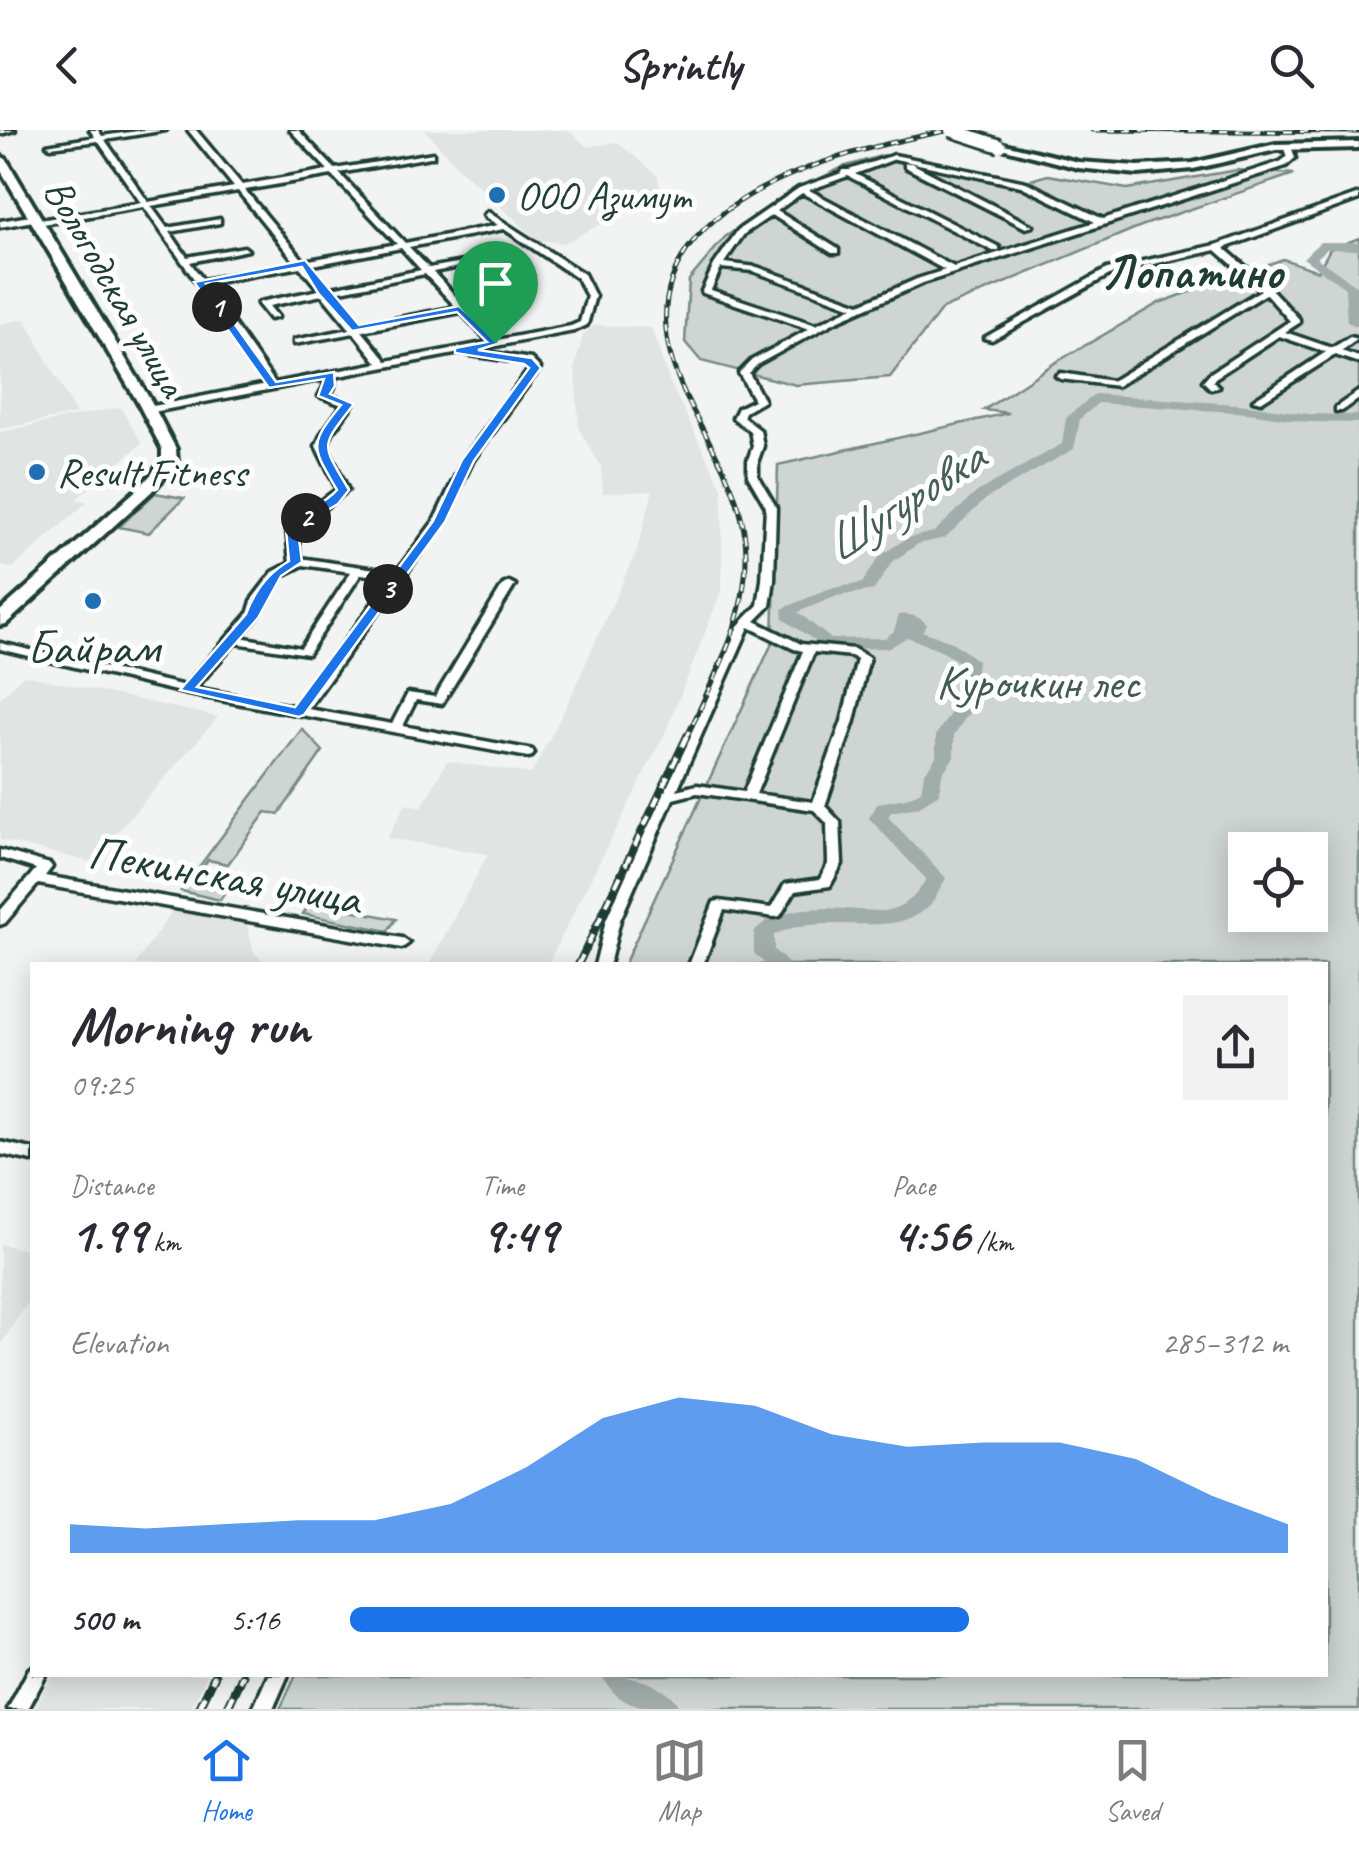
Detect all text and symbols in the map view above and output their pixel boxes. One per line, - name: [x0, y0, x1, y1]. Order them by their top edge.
- text: Sprintly: [618, 37, 741, 94]
- icon: back: [40, 38, 95, 93]
- icon: search: [1264, 38, 1319, 93]
- street label: Вологодская улица: [33, 170, 199, 408]
- place label: ООО Азимут: [517, 171, 693, 221]
- marker: ООО Азимут: [486, 184, 508, 206]
- pin: [453, 241, 538, 344]
- district label: Лопатино: [1102, 242, 1286, 302]
- icon: arrive: [468, 256, 523, 311]
- pin: 1: [192, 282, 242, 332]
- text: 1: [211, 289, 223, 324]
- water label: Шугуровка: [812, 424, 1000, 576]
- place label: Result Fitness: [57, 448, 250, 498]
- marker: Result Fitness: [26, 461, 48, 483]
- pin: 2: [281, 493, 331, 543]
- text: 2: [300, 500, 312, 535]
- pin: 3: [363, 564, 413, 614]
- text: 3: [382, 571, 394, 606]
- marker: Байрам: [82, 590, 104, 612]
- place label: Байрам: [27, 617, 162, 677]
- park label: Курочкин лес: [936, 652, 1142, 712]
- street label: Пекинская улица: [84, 822, 368, 929]
- map controls: [1228, 832, 1328, 932]
- button: locate: [1228, 832, 1328, 932]
- text: Morning run: [70, 991, 310, 1061]
- button: share: [1183, 995, 1288, 1100]
- text: 09:25: [70, 1064, 134, 1105]
- text: Distance: [70, 1168, 154, 1203]
- text: Time: [481, 1168, 524, 1203]
- text: Pace: [892, 1168, 935, 1203]
- text: 1.99: [70, 1203, 146, 1266]
- text: 9:49: [481, 1203, 557, 1266]
- text: 4:56: [892, 1203, 970, 1266]
- text: km: [146, 1224, 180, 1259]
- text: /km: [970, 1224, 1013, 1259]
- text: Elevation: [70, 1322, 168, 1363]
- text: 285–312 m: [1162, 1322, 1288, 1363]
- text: 500 m: [70, 1599, 139, 1640]
- text: 5:16: [230, 1599, 280, 1640]
- tab: Home: [199, 1733, 254, 1828]
- tab: Map: [652, 1733, 707, 1828]
- tab: Saved: [1105, 1733, 1160, 1828]

